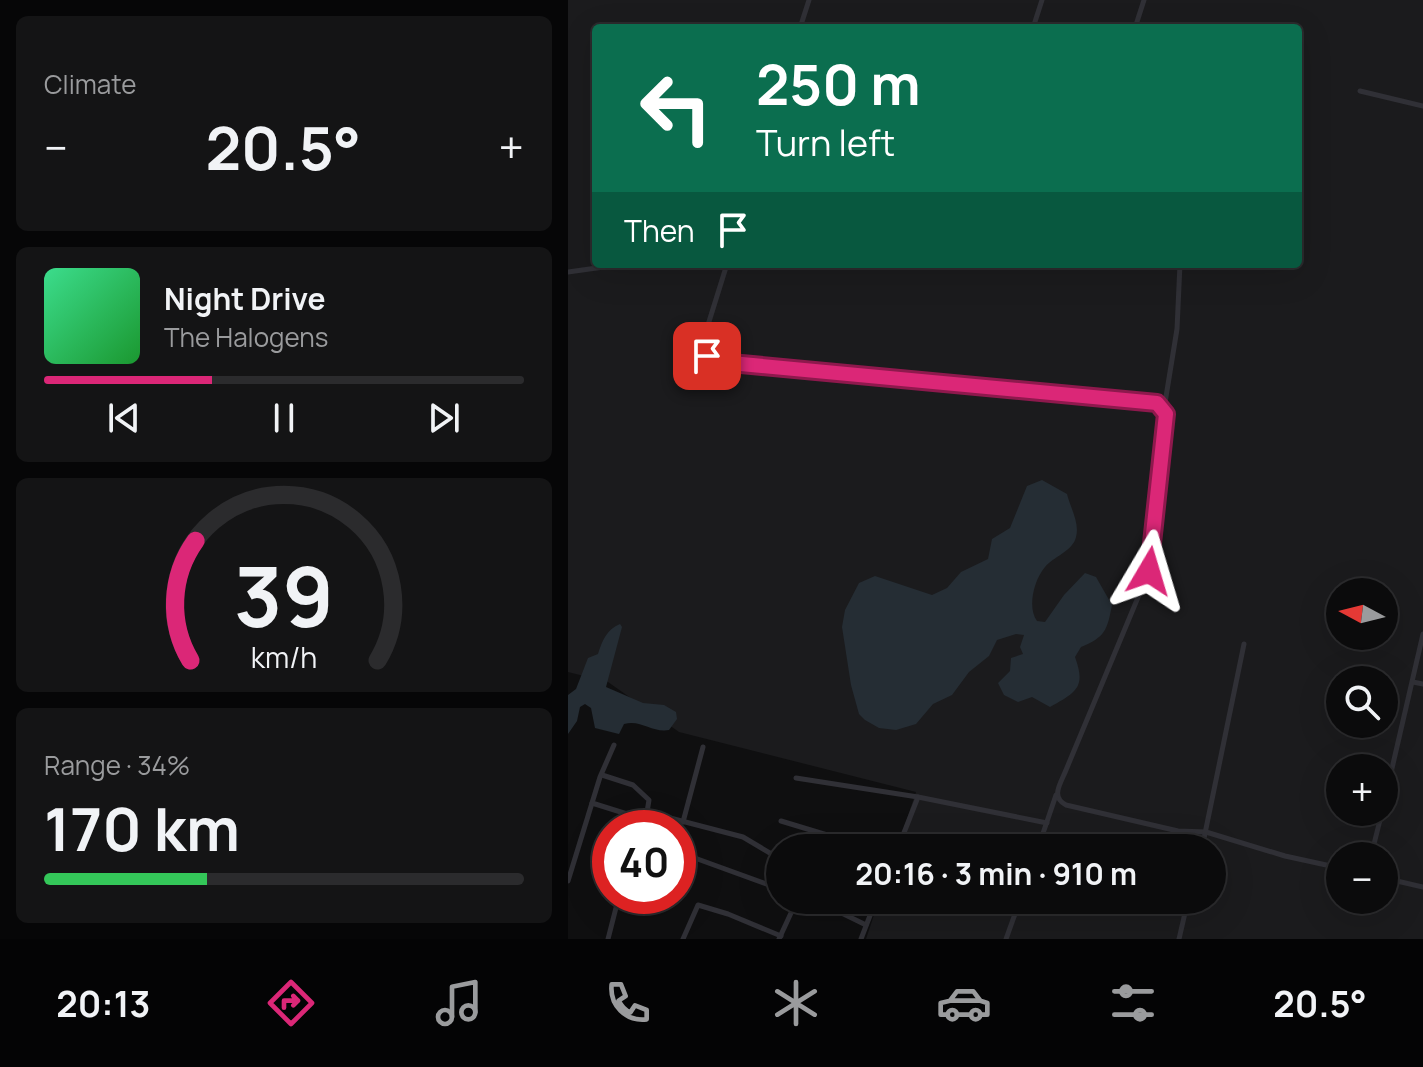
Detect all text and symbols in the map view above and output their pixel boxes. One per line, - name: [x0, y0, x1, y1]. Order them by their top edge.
- text: 250 m: [756, 45, 921, 122]
- icon: left: [624, 56, 728, 160]
- text: Climate: [44, 66, 136, 102]
- text: 20.5°: [205, 106, 361, 188]
- text: −: [44, 117, 68, 177]
- text: +: [499, 117, 524, 177]
- text: Turn left: [756, 118, 895, 167]
- icon: arrive: [711, 208, 755, 252]
- text: Then: [624, 210, 695, 251]
- text: Night Drive: [164, 278, 326, 319]
- text: The Halogens: [164, 319, 328, 355]
- pin: [673, 322, 741, 390]
- icon: arrive: [685, 334, 729, 378]
- icon: previous: [102, 396, 146, 440]
- icon: pause: [262, 396, 306, 440]
- icon: next: [422, 396, 466, 440]
- position arrow: [1107, 529, 1191, 613]
- text: 39: [234, 537, 334, 651]
- north arrow: [1326, 578, 1398, 650]
- map controls: [1326, 578, 1398, 914]
- text: km/h: [251, 638, 317, 677]
- button: search: [1326, 666, 1398, 738]
- text: Range · 34%: [44, 747, 190, 783]
- button: +: [1326, 754, 1398, 826]
- text: 170 km: [44, 787, 240, 869]
- speed limit sign: 40: [592, 810, 696, 914]
- button: −: [1326, 842, 1398, 914]
- text: 20:16 · 3 min · 910 m: [855, 853, 1137, 894]
- icon: directions: [263, 975, 319, 1031]
- icon: music: [431, 975, 487, 1031]
- icon: phone: [600, 975, 656, 1031]
- icon: climate: [768, 975, 824, 1031]
- icon: car: [936, 975, 992, 1031]
- icon: filters: [1105, 975, 1161, 1031]
- text: 20:13: [56, 979, 150, 1028]
- text: 20.5°: [1273, 979, 1367, 1028]

